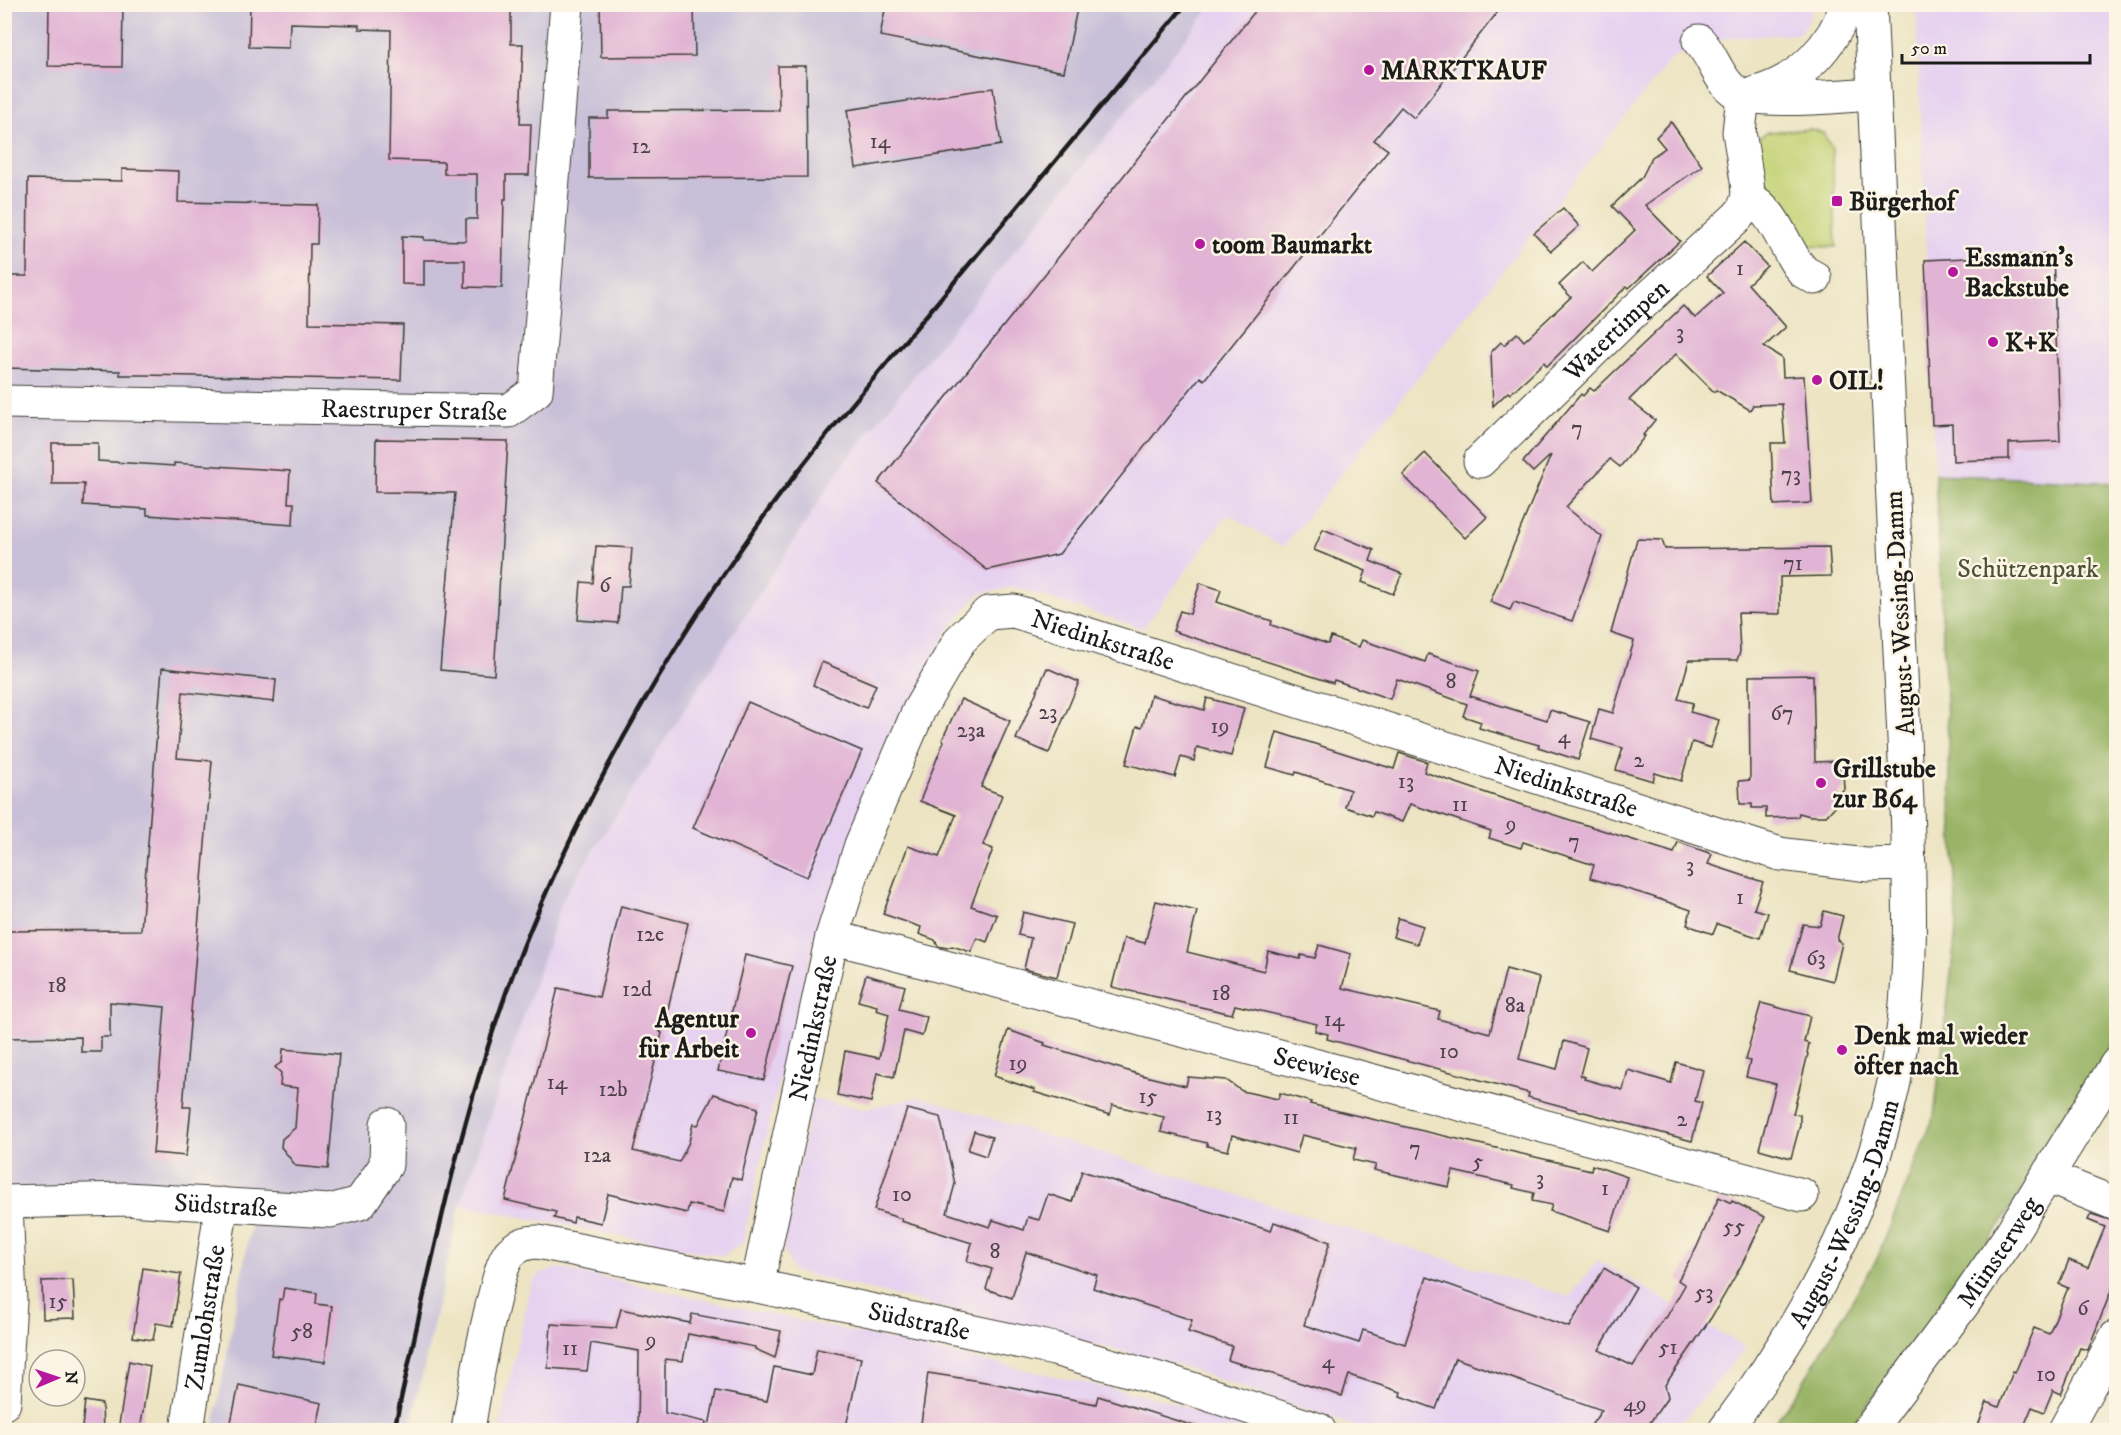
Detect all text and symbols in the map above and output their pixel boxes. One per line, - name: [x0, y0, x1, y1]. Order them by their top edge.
- scale bar: [1902, 27, 2090, 65]
- text: 50 m: [1911, 38, 1947, 60]
- place label: MARKTKAUF: [1381, 55, 1548, 88]
- marker: MARKTKAUF: [1362, 63, 1376, 77]
- house number: 14: [870, 128, 892, 155]
- house number: 12: [632, 133, 651, 160]
- place label: Bürgerhof: [1849, 186, 1960, 219]
- marker: Bürgerhof: [1830, 194, 1844, 208]
- place label: toom Baumarkt: [1212, 229, 1373, 262]
- marker: toom Baumarkt: [1193, 237, 1207, 251]
- place label: Essmann's Backstube: [1965, 242, 2074, 305]
- house number: 1: [1736, 255, 1744, 282]
- marker: Essmann's Backstube: [1946, 265, 1960, 279]
- street label: Watertimpen: [1556, 272, 1677, 390]
- house number: 3: [1676, 319, 1684, 346]
- place label: K+K: [2005, 327, 2057, 360]
- marker: K+K: [1986, 335, 2000, 349]
- place label: OIL!: [1829, 365, 1884, 398]
- marker: OIL!: [1810, 373, 1824, 387]
- street label: Raestruper Straße: [320, 393, 508, 429]
- house number: 7: [1571, 415, 1583, 442]
- house number: 73: [1781, 461, 1801, 488]
- street label: August-Wessing-Damm: [1878, 489, 1923, 736]
- house number: 71: [1783, 550, 1803, 577]
- park label: Schützenpark: [1957, 553, 2099, 586]
- house number: 6: [599, 572, 612, 599]
- street label: Niedinkstraße: [1027, 603, 1179, 679]
- house number: 8: [1445, 668, 1457, 695]
- house number: 23: [1038, 699, 1058, 726]
- house number: 67: [1770, 700, 1794, 727]
- house number: 19: [1211, 713, 1230, 740]
- house number: 23a: [957, 717, 986, 744]
- house number: 4: [1558, 723, 1572, 750]
- house number: 2: [1634, 747, 1645, 774]
- street label: Niedinkstraße: [1490, 749, 1642, 826]
- place label: Grillstube zur B64: [1833, 753, 1936, 816]
- house number: 13: [1398, 768, 1414, 795]
- marker: Grillstube zur B64: [1814, 776, 1828, 790]
- house number: 11: [1452, 791, 1468, 818]
- house number: 9: [1505, 811, 1516, 838]
- house number: 7: [1568, 828, 1580, 855]
- house number: 3: [1686, 852, 1694, 879]
- house number: 1: [1736, 884, 1744, 911]
- house number: 12e: [636, 921, 664, 948]
- house number: 63: [1806, 945, 1826, 972]
- street label: Niedinkstraße: [782, 952, 846, 1104]
- house number: 18: [47, 972, 67, 999]
- house number: 12d: [622, 976, 652, 1003]
- house number: 18: [1211, 980, 1231, 1007]
- house number: 8a: [1505, 992, 1526, 1019]
- place label: Agentur für Arbeit: [638, 1003, 740, 1066]
- house number: 14: [1324, 1006, 1346, 1033]
- place label: Denk mal wieder öfter nach: [1854, 1020, 2028, 1083]
- marker: Agentur für Arbeit: [744, 1026, 758, 1040]
- house number: 10: [1439, 1038, 1459, 1065]
- street label: Seewiese: [1270, 1040, 1364, 1095]
- marker: Denk mal wieder öfter nach: [1835, 1043, 1849, 1057]
- house number: 19: [1009, 1050, 1028, 1077]
- house number: 14: [547, 1069, 569, 1096]
- house number: 12b: [598, 1076, 628, 1103]
- house number: 15: [1139, 1083, 1158, 1110]
- street label: August-Wessing-Damm: [1783, 1096, 1908, 1335]
- house number: 13: [1206, 1101, 1222, 1128]
- house number: 11: [1283, 1104, 1299, 1131]
- house number: 2: [1677, 1106, 1688, 1133]
- house number: 7: [1409, 1135, 1421, 1162]
- house number: 12a: [583, 1142, 612, 1169]
- house number: 5: [1473, 1148, 1484, 1175]
- house number: 3: [1536, 1165, 1544, 1192]
- house number: 1: [1601, 1175, 1609, 1202]
- house number: 10: [892, 1181, 912, 1208]
- street label: Südstraße: [173, 1187, 278, 1226]
- street label: Münsterweg: [1950, 1190, 2048, 1315]
- house number: 55: [1723, 1213, 1745, 1240]
- house number: 8: [989, 1238, 1001, 1265]
- street label: Zumlohstraße: [178, 1242, 233, 1393]
- house number: 53: [1694, 1279, 1714, 1306]
- house number: 15: [49, 1288, 68, 1315]
- street label: Südstraße: [865, 1295, 973, 1349]
- house number: 6: [2077, 1295, 2090, 1322]
- house number: 58: [291, 1318, 313, 1345]
- house number: 9: [645, 1327, 656, 1354]
- house number: 51: [1658, 1334, 1678, 1361]
- house number: 11: [562, 1335, 578, 1362]
- north arrow: [27, 1348, 87, 1408]
- house number: 4: [1322, 1348, 1336, 1375]
- house number: 10: [2036, 1361, 2056, 1388]
- text: N: [61, 1371, 81, 1384]
- house number: 49: [1623, 1391, 1647, 1418]

